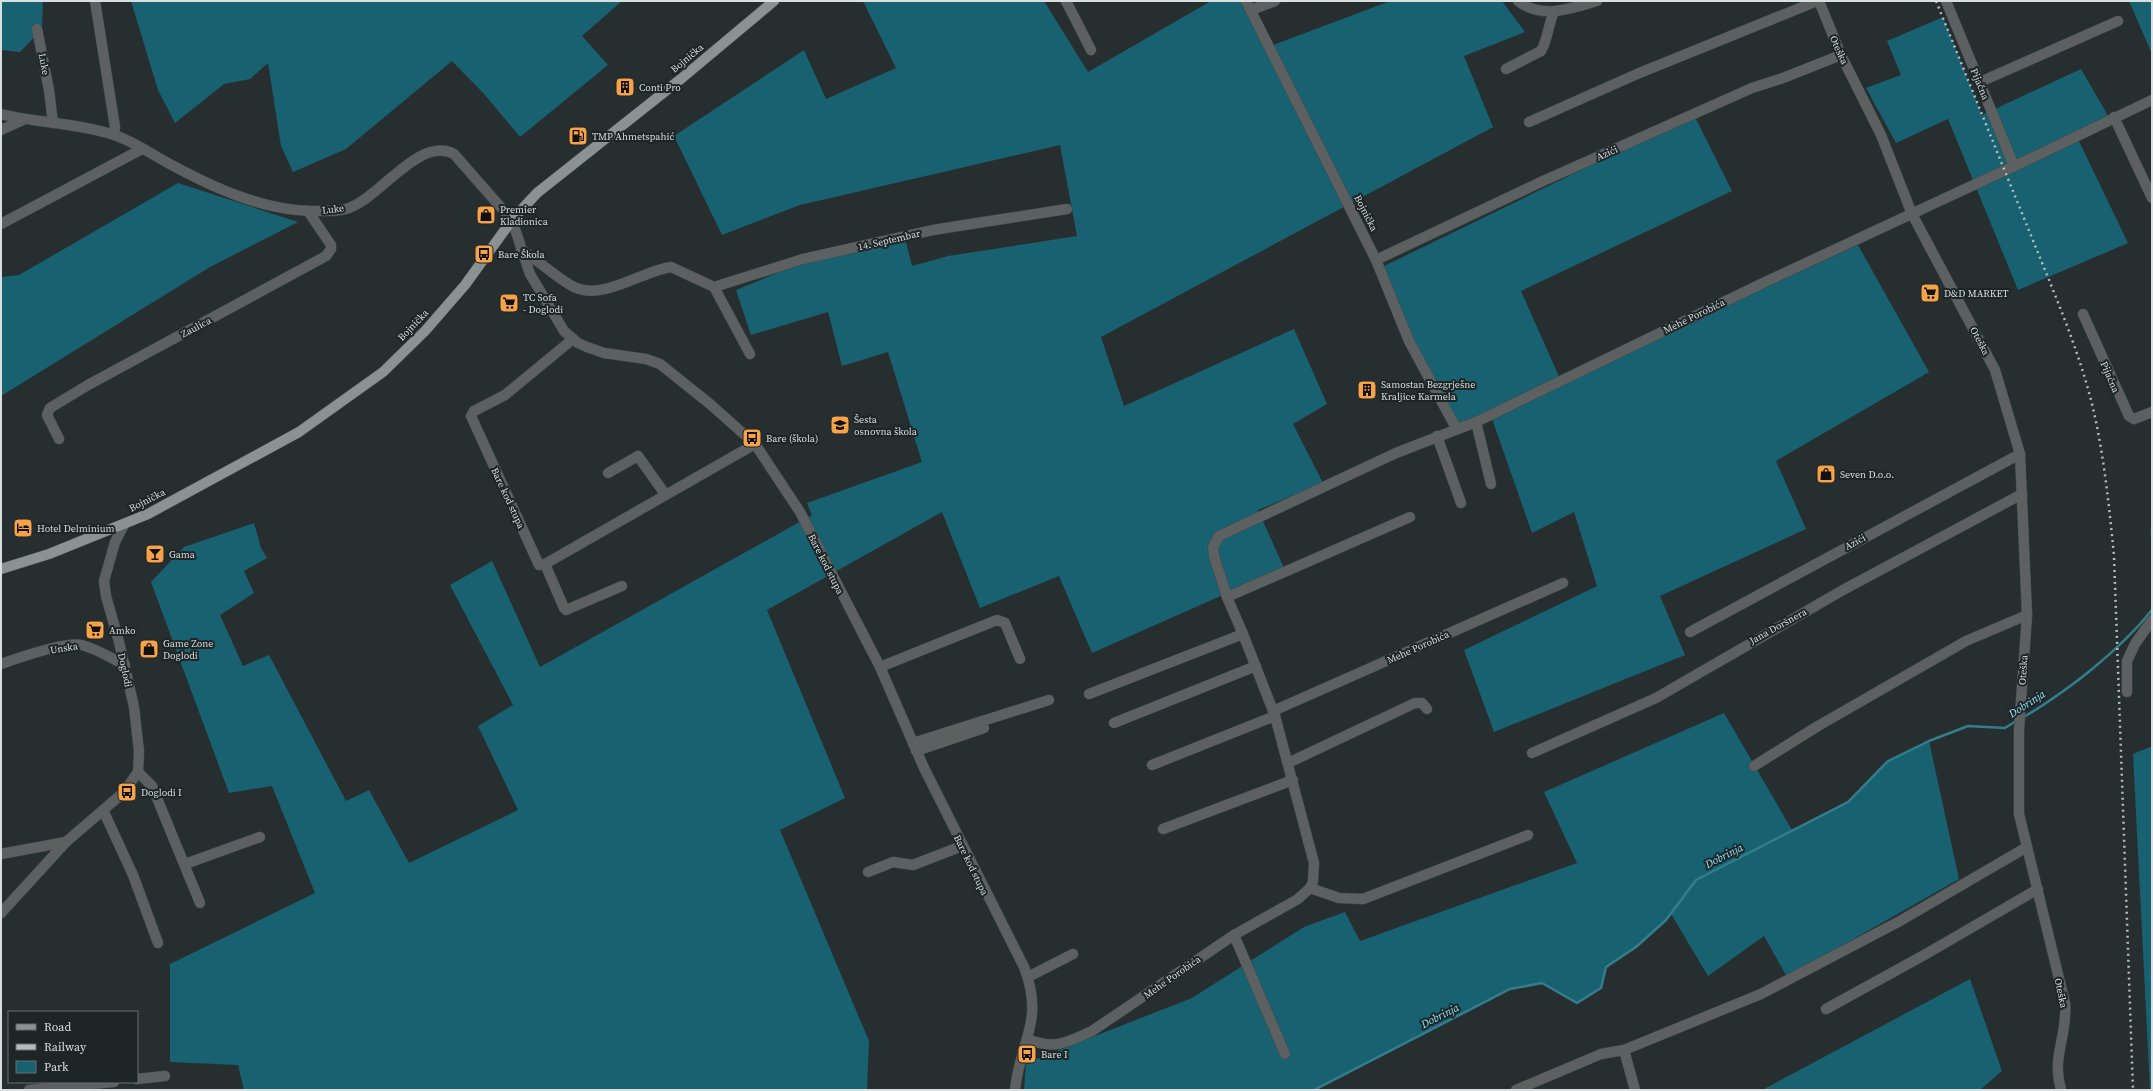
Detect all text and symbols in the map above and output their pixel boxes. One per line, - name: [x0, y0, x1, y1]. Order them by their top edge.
- street label: Oteška: [1827, 34, 1851, 67]
- street label: Bojnička: [668, 40, 707, 75]
- street label: Luke: [36, 52, 52, 76]
- street label: Pijačna: [1968, 66, 1993, 103]
- building icon: Conti Pro: [614, 76, 636, 98]
- place label: Conti Pro: [639, 81, 681, 94]
- fuel station icon: TMP Ahmetspahić: [567, 125, 589, 147]
- place label: TMP Ahmetspahić: [592, 130, 674, 143]
- street label: Azići: [1594, 143, 1620, 163]
- street label: Bojnička: [1351, 193, 1381, 234]
- street label: Luke: [321, 201, 345, 217]
- place label: Premier Kladionica: [500, 203, 549, 228]
- shop icon: Premier Kladionica: [475, 204, 497, 226]
- street label: 14. Septembar: [857, 226, 922, 253]
- bus stop icon: Bare Škola: [473, 243, 495, 265]
- place label: Bare Škola: [498, 248, 545, 261]
- supermarket icon: D&D MARKET: [1919, 282, 1941, 304]
- place label: D&D MARKET: [1944, 287, 2009, 300]
- place label: TC Sofa - Doglodi: [523, 291, 563, 316]
- supermarket icon: TC Sofa - Doglodi: [498, 292, 520, 314]
- street label: Mehe Porobića: [1661, 295, 1728, 336]
- street label: Bojnička: [395, 306, 432, 344]
- street label: Zaulica: [179, 313, 214, 340]
- street label: Oteška: [1967, 325, 1993, 358]
- street label: Pijačna: [2098, 359, 2123, 395]
- place label: Samostan Bezgrješne Kraljice Karmela: [1381, 378, 1475, 403]
- building icon: Samostan Bezgrješne Kraljice Karmela: [1356, 379, 1378, 401]
- place label: Šesta osnovna škola: [854, 413, 918, 438]
- school or university icon: Šesta osnovna škola: [829, 414, 851, 436]
- bus stop icon: Bare (škola): [741, 427, 763, 449]
- place label: Bare (škola): [766, 432, 818, 445]
- shop icon: Seven D.o.o.: [1815, 463, 1837, 485]
- street label: Bare kod stupa: [488, 465, 528, 531]
- place label: Seven D.o.o.: [1840, 468, 1894, 481]
- street label: Bojnička: [127, 485, 168, 515]
- hotel icon: Hotel Delminium: [12, 517, 34, 539]
- place label: Hotel Delminium: [37, 522, 115, 535]
- street label: Azići: [1842, 531, 1868, 553]
- street label: Bare kod stupa: [805, 532, 847, 597]
- bar icon: Gama: [144, 543, 166, 565]
- place label: Gama: [169, 548, 196, 561]
- street label: Jana Doršnera: [1746, 604, 1810, 648]
- supermarket icon: Amko: [84, 619, 106, 641]
- place label: Amko: [109, 624, 136, 637]
- street label: Mehe Porobića: [1385, 627, 1452, 667]
- place label: Game Zone Doglodi: [163, 637, 213, 662]
- shop icon: Game Zone Doglodi: [138, 638, 160, 660]
- street label: Unska: [49, 639, 80, 657]
- street label: Doglodi: [115, 652, 135, 688]
- street label: Oteška: [2015, 654, 2031, 686]
- water label: Dobrinja: [2005, 686, 2048, 722]
- bus stop icon: Doglodi I: [116, 781, 138, 803]
- place label: Doglodi I: [141, 786, 182, 799]
- street label: Bare kod stupa: [951, 833, 992, 898]
- water label: Dobrinja: [1702, 840, 1746, 872]
- street label: Mehe Porobića: [1141, 952, 1204, 1001]
- street label: Oteška: [2051, 977, 2071, 1010]
- water label: Dobrinja: [1418, 1000, 1462, 1032]
- legend: [8, 1011, 138, 1083]
- text: Road: [44, 1019, 71, 1035]
- text: Railway: [44, 1039, 87, 1055]
- bus stop icon: Bare I: [1016, 1043, 1038, 1065]
- place label: Bare I: [1041, 1048, 1068, 1061]
- text: Park: [44, 1059, 69, 1075]

